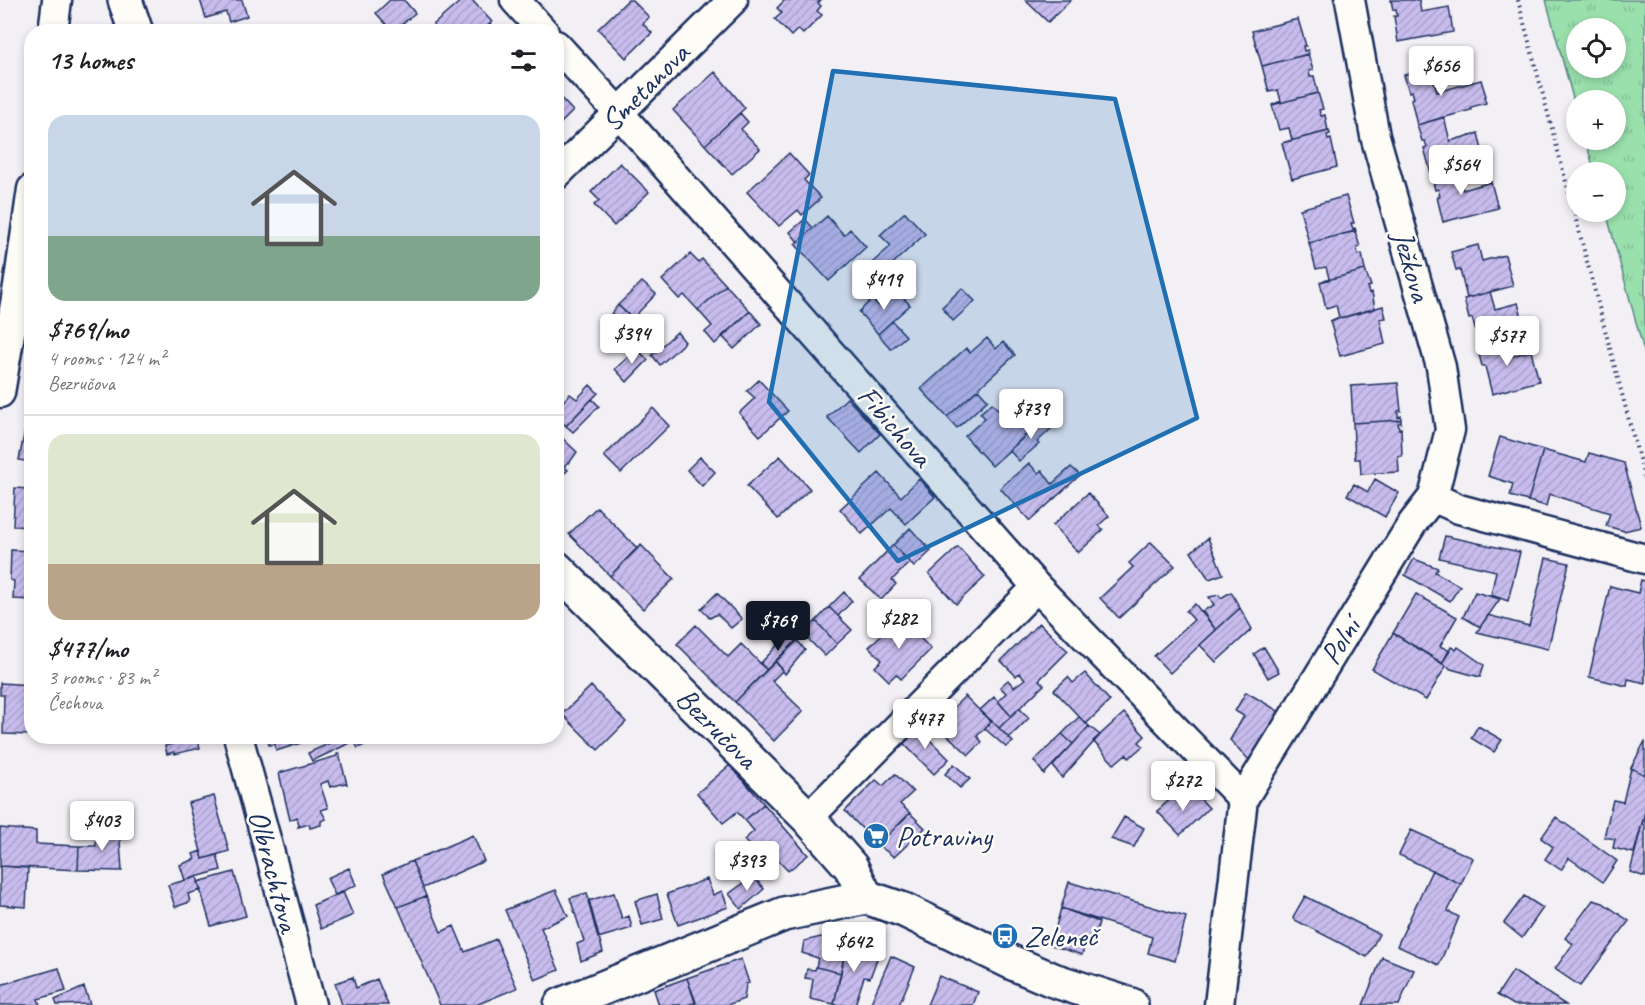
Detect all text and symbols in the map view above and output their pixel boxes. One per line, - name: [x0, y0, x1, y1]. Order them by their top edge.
- map controls: [1566, 18, 1626, 222]
- button: locate: [1566, 18, 1626, 78]
- street label: Smetanova: [593, 33, 699, 139]
- text: 13 homes: [48, 44, 133, 77]
- icon: filters: [507, 44, 540, 77]
- pin: $656: [1405, 46, 1477, 97]
- text: $656: [1423, 53, 1459, 78]
- button: +: [1566, 90, 1626, 150]
- pin: $564: [1425, 145, 1497, 196]
- text: $564: [1443, 152, 1479, 177]
- icon: home: [240, 154, 348, 262]
- button: −: [1566, 162, 1626, 222]
- street label: Ježkova: [1383, 224, 1441, 308]
- pin: $419: [848, 260, 920, 311]
- text: $419: [866, 267, 902, 292]
- text: $769/mo: [48, 313, 128, 346]
- pin: $394: [596, 314, 668, 365]
- pin: $577: [1471, 316, 1543, 367]
- text: $394: [614, 321, 650, 346]
- text: $577: [1489, 323, 1525, 348]
- text: 4 rooms · 124 m²: [48, 346, 165, 371]
- text: Bezručova: [48, 371, 115, 396]
- street label: Fibichova: [849, 377, 942, 476]
- pin: $739: [995, 389, 1067, 440]
- text: $739: [1013, 396, 1049, 421]
- icon: home: [240, 473, 348, 581]
- pin: $282: [863, 599, 935, 650]
- pin: $769: [742, 601, 814, 652]
- street label: Polní: [1311, 605, 1372, 671]
- text: $282: [881, 606, 917, 631]
- text: $769: [760, 608, 796, 633]
- text: $477/mo: [48, 632, 128, 665]
- text: 3 rooms · 83 m²: [48, 665, 156, 690]
- street label: Bezručova: [668, 679, 767, 778]
- text: Čechova: [48, 690, 102, 715]
- pin: $477: [889, 699, 961, 750]
- text: $477: [907, 706, 943, 731]
- pin: $272: [1147, 761, 1219, 812]
- text: $272: [1165, 768, 1201, 793]
- pin: $403: [66, 801, 138, 852]
- street label: Olbrachtova: [240, 806, 309, 939]
- text: $403: [84, 808, 120, 833]
- place label: Potraviny: [896, 817, 993, 855]
- supermarket icon: Potraviny: [861, 821, 891, 851]
- pin: $393: [711, 841, 783, 892]
- text: $393: [729, 848, 765, 873]
- place label: Zeleneč: [1024, 917, 1102, 955]
- bus stop icon: Zeleneč: [990, 921, 1020, 951]
- pin: $642: [818, 922, 890, 973]
- text: $642: [836, 929, 872, 954]

